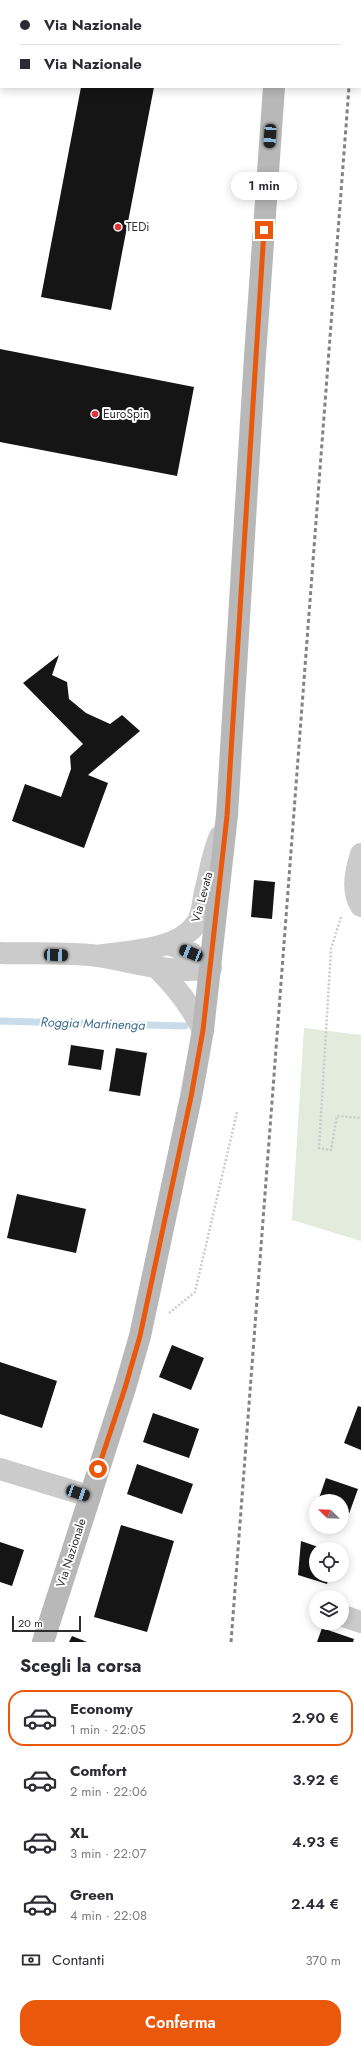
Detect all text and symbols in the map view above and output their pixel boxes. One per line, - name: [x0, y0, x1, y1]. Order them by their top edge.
- text: Via Nazionale: [44, 14, 142, 36]
- text: Via Nazionale: [44, 53, 142, 75]
- car: [263, 124, 277, 148]
- callout: 1 min: [231, 172, 297, 200]
- text: 1 min: [248, 176, 280, 195]
- place label: TEDi: [126, 218, 149, 236]
- route end: [255, 221, 273, 239]
- marker: TEDi: [113, 222, 123, 232]
- place label: EuroSpin: [103, 405, 149, 423]
- marker: EuroSpin: [90, 409, 100, 419]
- street label: Via Levata: [187, 870, 217, 924]
- car: [178, 943, 204, 963]
- car: [44, 949, 68, 961]
- water label: Roggia Martinenga: [40, 1012, 146, 1035]
- route start: [89, 1460, 107, 1478]
- car: [65, 1484, 91, 1502]
- north arrow: [309, 1494, 349, 1534]
- map controls: [309, 1494, 349, 1630]
- street label: Via Nazionale: [51, 1516, 91, 1590]
- button: locate: [309, 1542, 349, 1582]
- button: layers: [309, 1590, 349, 1630]
- scale bar: [12, 1614, 81, 1633]
- text: 20 m: [18, 1615, 43, 1631]
- text: Scegli la corsa: [20, 1653, 141, 1679]
- text: Economy: [70, 1698, 133, 1720]
- icon: car: [22, 1700, 58, 1736]
- text: 2.90 €: [292, 1707, 339, 1729]
- text: 1 min · 22:05: [70, 1720, 146, 1739]
- text: Comfort: [70, 1760, 127, 1782]
- icon: car: [22, 1762, 58, 1798]
- text: 3.92 €: [293, 1769, 339, 1791]
- text: 2 min · 22:06: [70, 1782, 147, 1801]
- text: XL: [70, 1822, 88, 1844]
- icon: car: [22, 1824, 58, 1860]
- text: 4.93 €: [292, 1831, 339, 1853]
- text: 3 min · 22:07: [70, 1844, 146, 1863]
- text: Green: [70, 1884, 114, 1906]
- icon: car: [22, 1886, 58, 1922]
- text: 2.44 €: [291, 1893, 339, 1915]
- text: 4 min · 22:08: [70, 1906, 147, 1925]
- icon: cash: [20, 1949, 42, 1971]
- text: Contanti: [52, 1949, 105, 1971]
- text: 370 m: [305, 1951, 341, 1970]
- button: Conferma: [20, 2000, 341, 2046]

